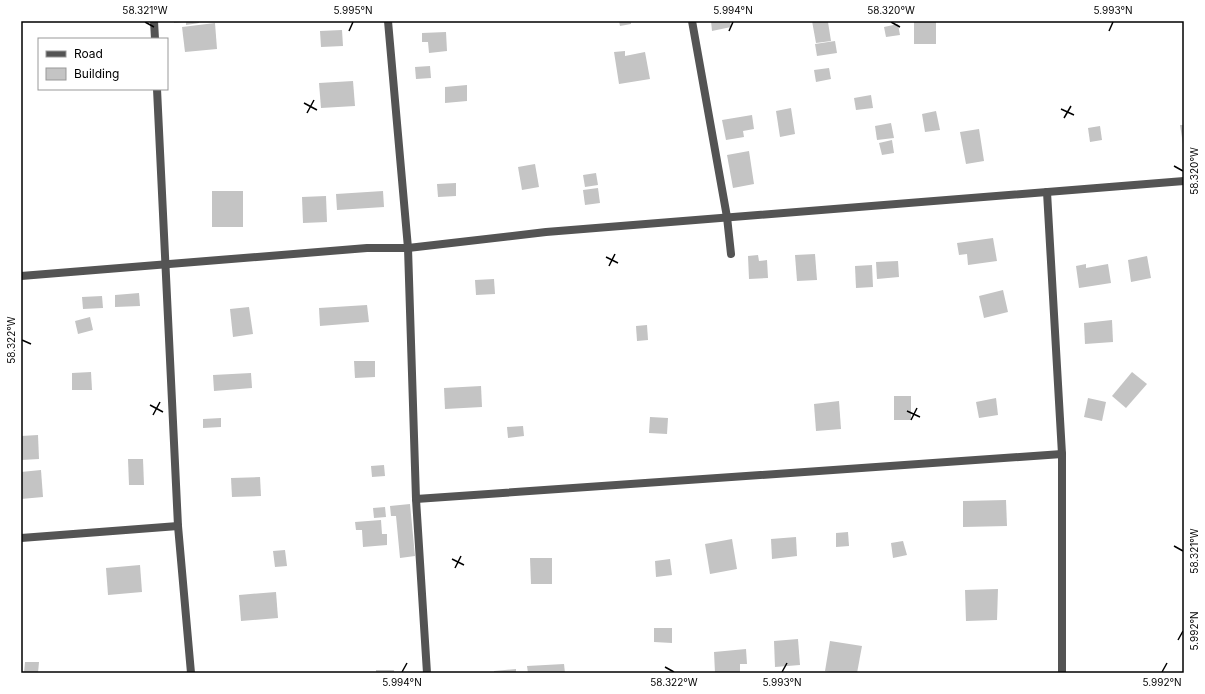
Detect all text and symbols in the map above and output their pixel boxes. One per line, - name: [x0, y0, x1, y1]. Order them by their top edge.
- text: 58.321°W: [122, 4, 168, 16]
- text: 5.995°N: [333, 4, 373, 16]
- text: 5.994°N: [713, 4, 753, 16]
- text: 58.320°W: [867, 4, 915, 16]
- text: 5.993°N: [1093, 4, 1133, 16]
- legend: [38, 38, 168, 90]
- text: Road: [74, 46, 103, 61]
- text: Building: [74, 66, 119, 81]
- text: 58.320°W: [1188, 147, 1200, 195]
- text: 58.322°W: [5, 316, 17, 364]
- text: 58.321°W: [1188, 528, 1200, 574]
- text: 5.992°N: [1188, 611, 1200, 651]
- text: 5.994°N: [382, 676, 422, 688]
- text: 58.322°W: [650, 676, 698, 688]
- text: 5.993°N: [762, 676, 802, 688]
- text: 5.992°N: [1142, 676, 1182, 688]

